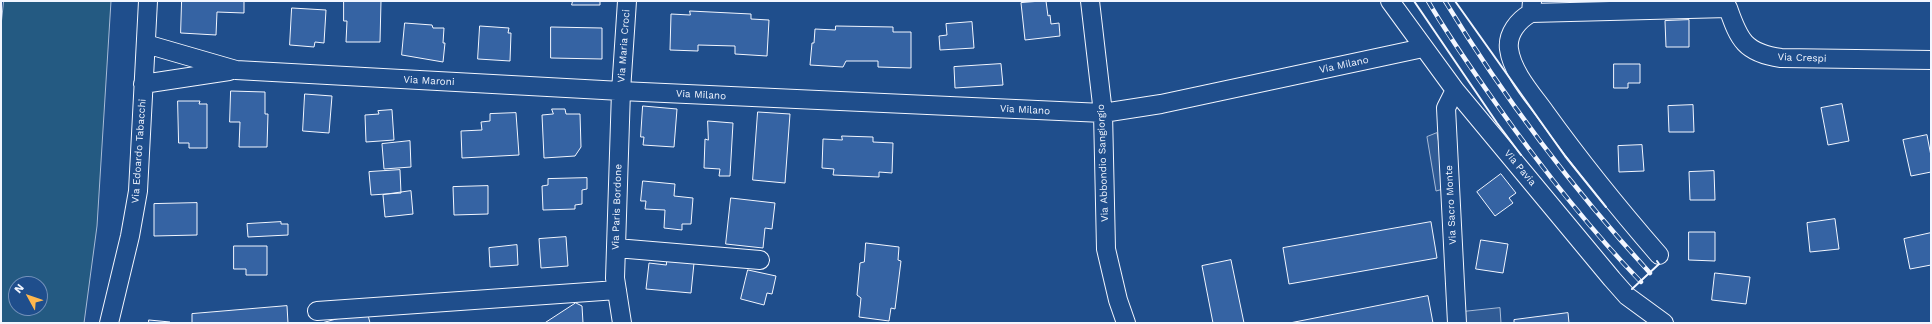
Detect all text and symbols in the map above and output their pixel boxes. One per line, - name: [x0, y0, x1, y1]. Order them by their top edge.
- street label: Via Maria Croci: [615, 9, 633, 83]
- street label: Via Crespi: [1777, 51, 1827, 65]
- street label: Via Milano: [1318, 54, 1370, 76]
- street label: Via Maroni: [403, 74, 455, 88]
- street label: Via Milano: [676, 88, 726, 102]
- street label: Via Edoardo Tabacchi: [129, 98, 149, 204]
- street label: Via Milano: [1000, 103, 1050, 117]
- street label: Via Abbondio Sangiorgio: [1095, 104, 1111, 222]
- street label: Via Pavia: [1501, 148, 1539, 188]
- street label: Via Paris Bordone: [610, 164, 624, 250]
- street label: Via Sacro Monte: [1443, 165, 1459, 245]
- north arrow: [8, 276, 48, 316]
- text: N: [12, 281, 27, 296]

